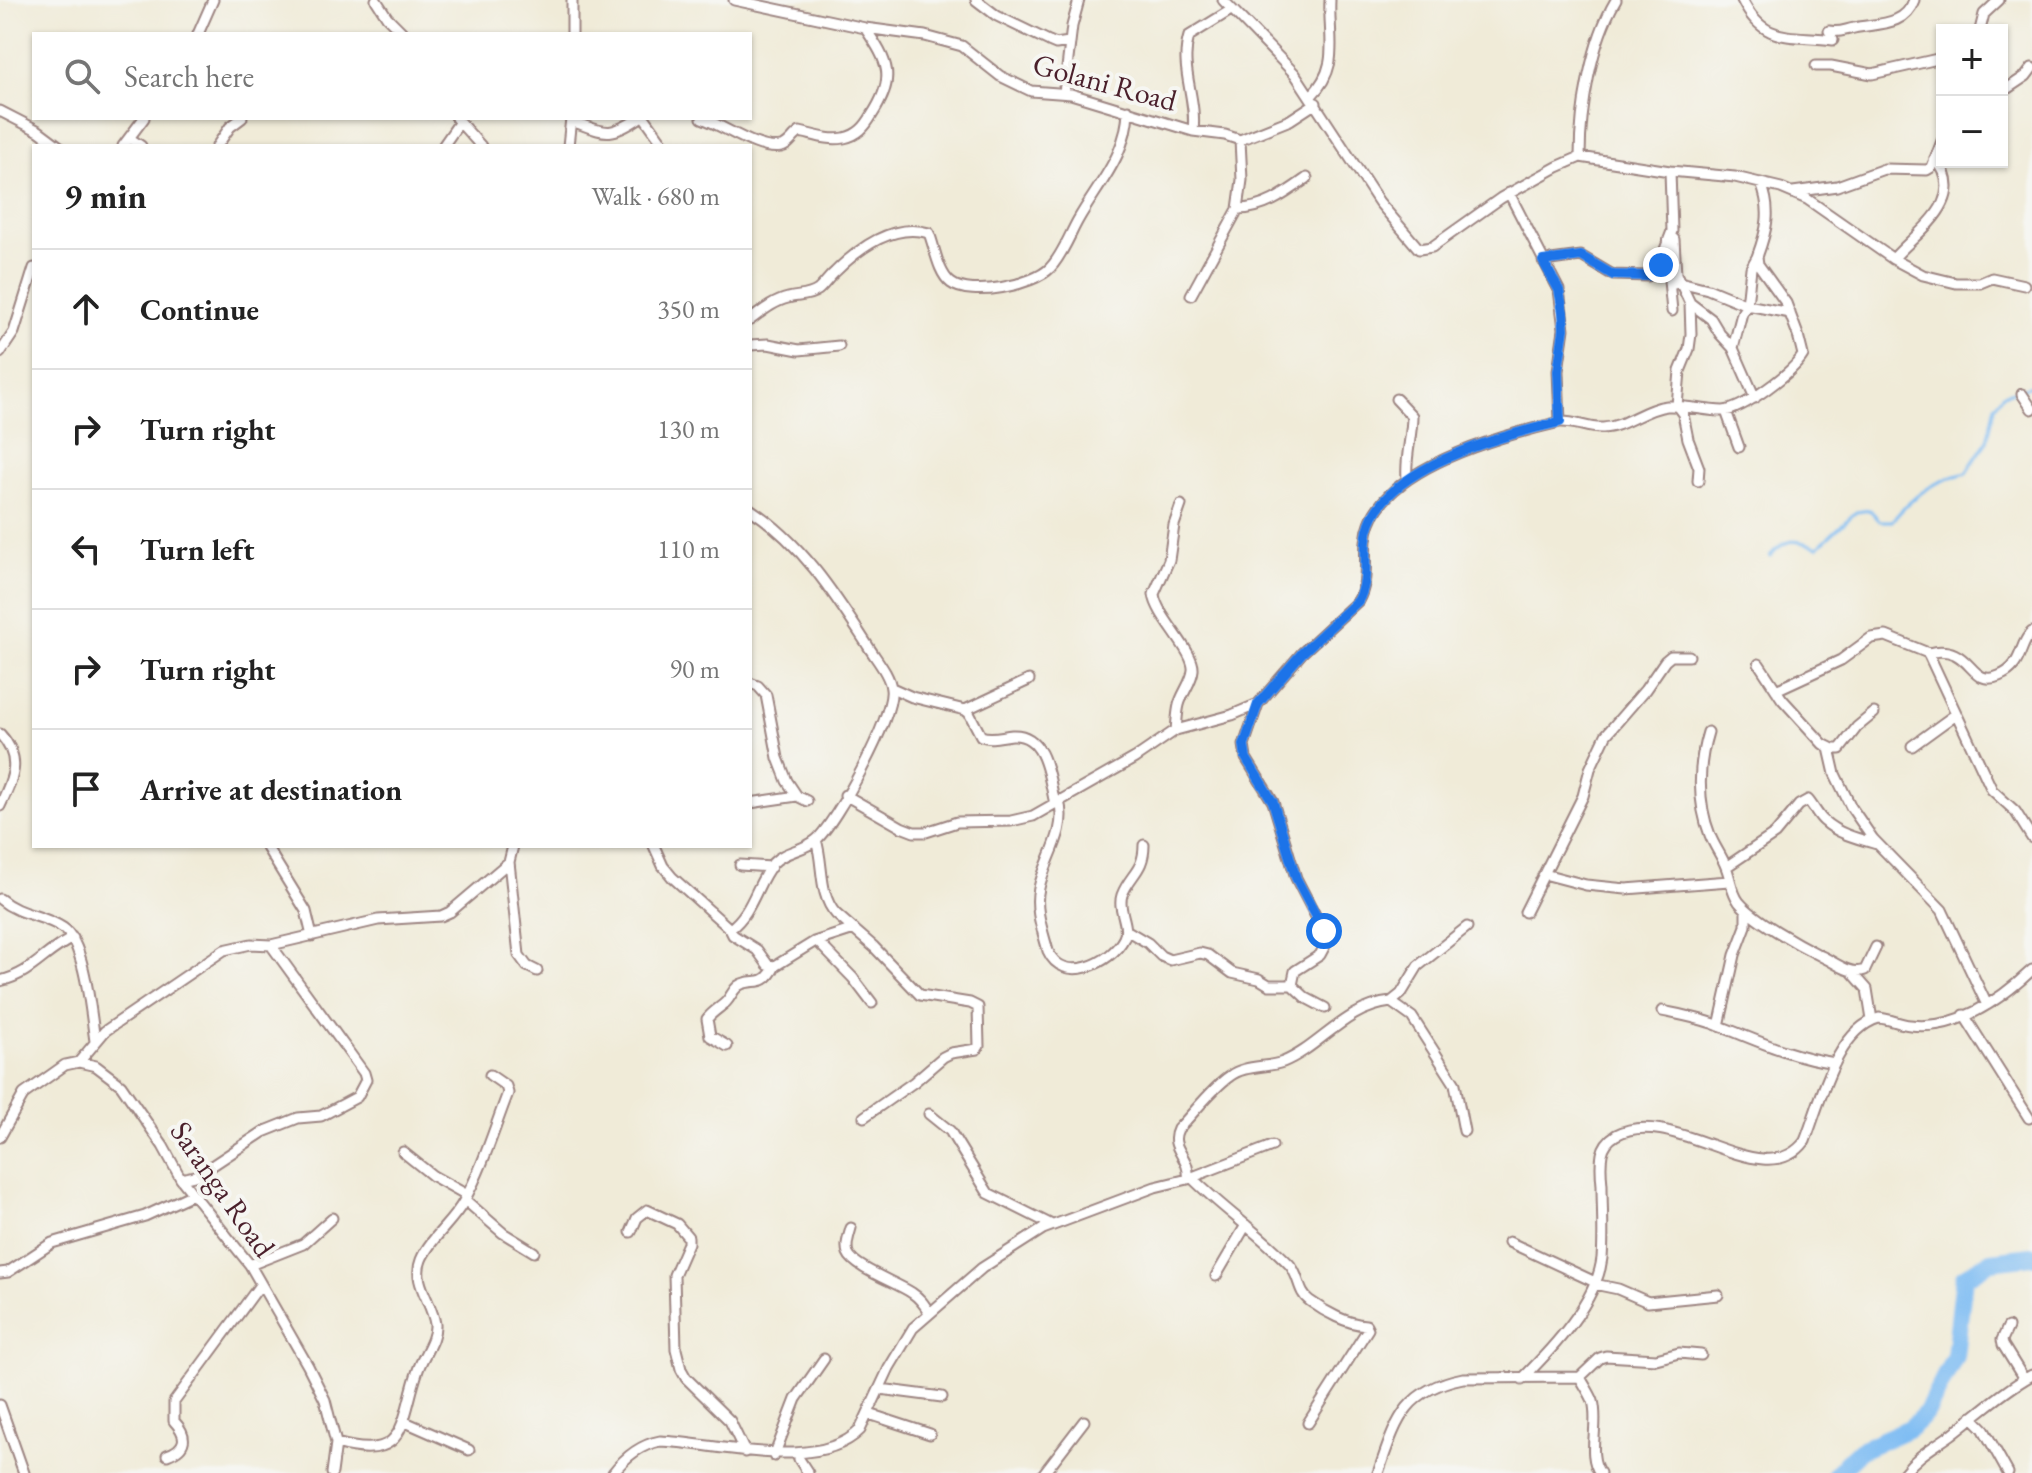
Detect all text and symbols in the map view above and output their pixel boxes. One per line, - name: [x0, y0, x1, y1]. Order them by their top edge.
- map controls: [1936, 24, 2008, 168]
- button: +: [1936, 24, 2008, 96]
- search box: [32, 32, 752, 120]
- street label: Golani Road: [1029, 44, 1182, 120]
- icon: search: [60, 54, 104, 98]
- text: Search here: [124, 57, 254, 96]
- button: −: [1936, 96, 2008, 168]
- text: 9 min: [64, 174, 147, 218]
- text: Walk · 680 m: [592, 179, 720, 213]
- route end: [1643, 247, 1679, 283]
- icon: ahead: [64, 287, 108, 331]
- text: Continue: [140, 290, 259, 329]
- text: 350 m: [657, 292, 720, 326]
- icon: right: [64, 407, 108, 451]
- text: Turn right: [140, 410, 276, 449]
- text: 130 m: [657, 412, 720, 446]
- icon: left: [64, 527, 108, 571]
- text: Turn left: [140, 530, 254, 569]
- text: 110 m: [657, 532, 720, 566]
- icon: right: [64, 647, 108, 691]
- text: Turn right: [140, 650, 276, 689]
- text: 90 m: [670, 652, 720, 686]
- icon: arrive: [64, 767, 108, 811]
- text: Arrive at destination: [140, 770, 402, 809]
- route start: [1306, 913, 1342, 949]
- street label: Saranga Road: [162, 1113, 285, 1265]

